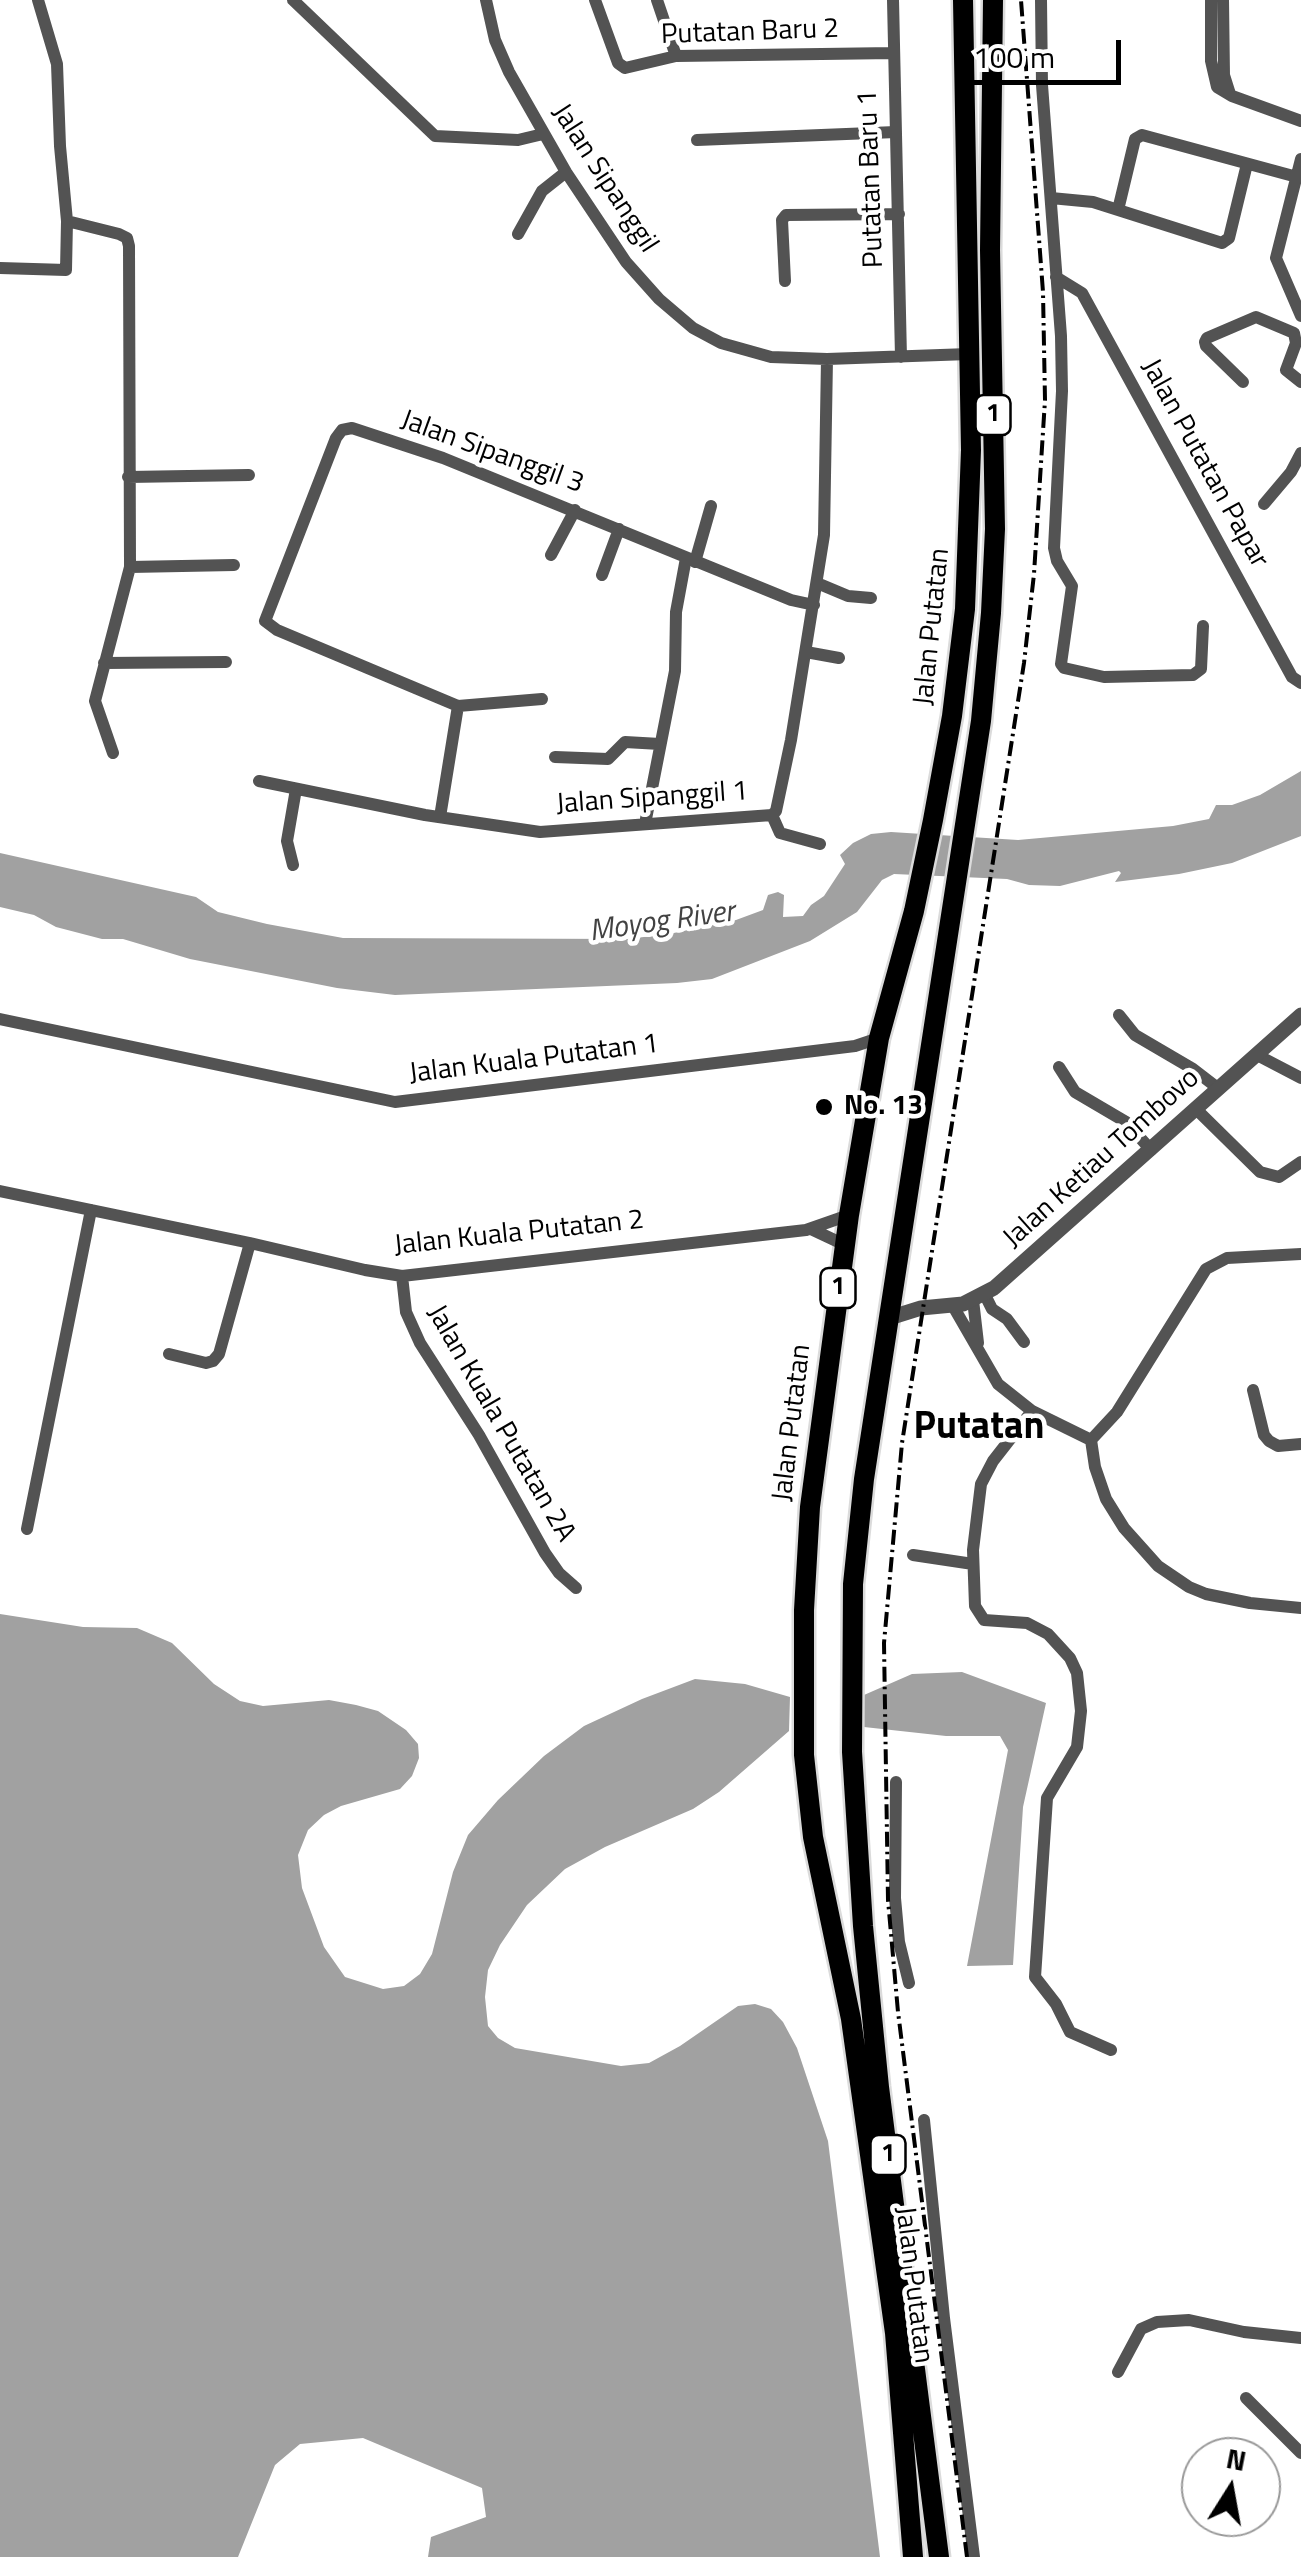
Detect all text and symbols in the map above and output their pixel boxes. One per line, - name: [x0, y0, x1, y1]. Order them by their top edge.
- street label: Putatan Baru 2: [660, 13, 840, 53]
- scale bar: [961, 20, 1126, 82]
- text: 100 m: [973, 34, 1055, 80]
- street label: Putatan Baru 1: [852, 89, 892, 269]
- street label: Jalan Sipanggil: [544, 98, 664, 260]
- street label: Jalan Putatan Papar: [1133, 354, 1275, 574]
- road number: 1: [976, 395, 1010, 435]
- street label: Jalan Sipanggil 3: [396, 404, 588, 502]
- street label: Jalan Putatan: [908, 547, 958, 707]
- street label: Jalan Sipanggil 1: [555, 776, 749, 822]
- water label: Moyog River: [587, 895, 737, 951]
- street label: Jalan Kuala Putatan 1: [407, 1028, 661, 1092]
- street label: Jalan Ketiau Tombovo: [997, 1062, 1207, 1256]
- place label: No. 13: [844, 1090, 923, 1124]
- marker: No. 13: [813, 1096, 835, 1118]
- street label: Jalan Kuala Putatan 2: [392, 1204, 646, 1264]
- road number: 1: [820, 1268, 856, 1308]
- street label: Jalan Kuala Putatan 2A: [419, 1300, 581, 1548]
- street label: Jalan Putatan: [767, 1343, 819, 1503]
- district label: Putatan: [914, 1406, 1044, 1452]
- road number: 1: [870, 2135, 906, 2175]
- street label: Jalan Putatan: [887, 2205, 939, 2365]
- text: N: [1223, 2436, 1250, 2482]
- north arrow: [1181, 2437, 1281, 2537]

